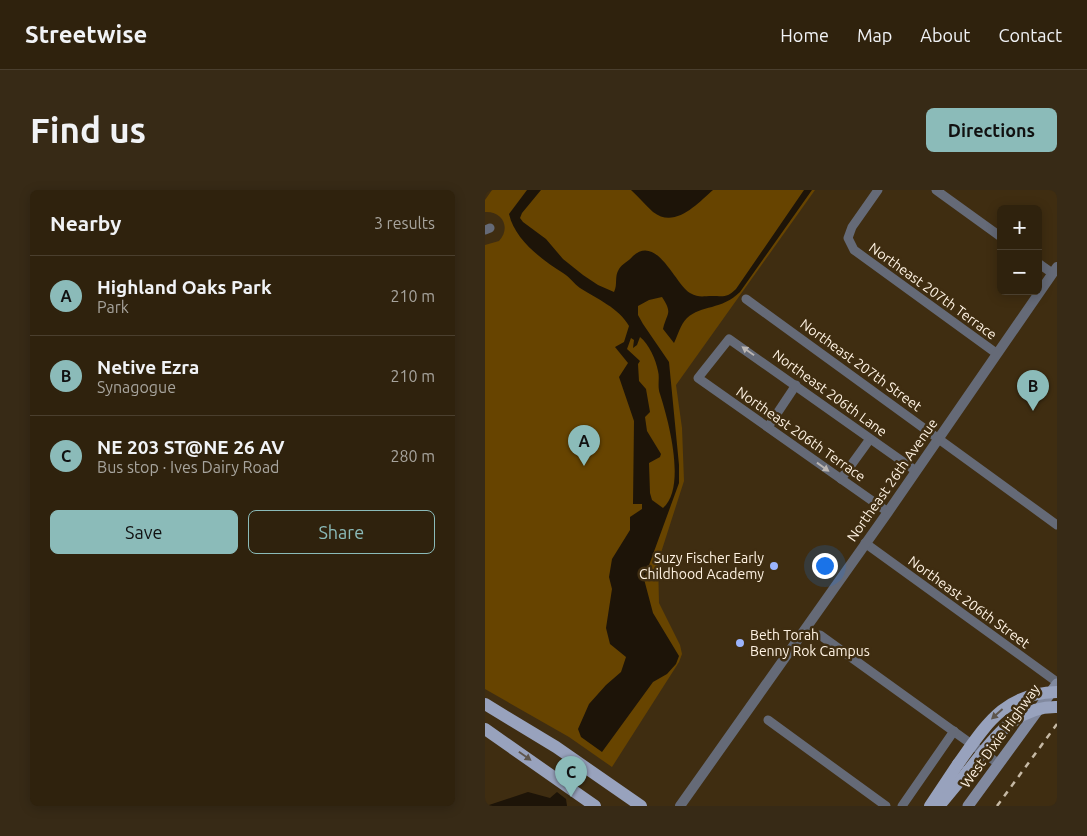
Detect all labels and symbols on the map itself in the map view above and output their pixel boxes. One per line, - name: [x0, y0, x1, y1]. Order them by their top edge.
- street label: Northeast 207th Terrace: [866, 239, 1000, 343]
- street label: Northeast 207th Street: [797, 316, 925, 415]
- one-way arrow: [741, 346, 754, 356]
- street label: Northeast 206th Lane: [770, 346, 890, 440]
- pin: B: [1017, 370, 1049, 411]
- street label: Northeast 206th Terrace: [733, 383, 869, 485]
- street label: Northeast 26th Avenue: [843, 415, 941, 545]
- pin: A: [568, 425, 600, 466]
- one-way arrow: [816, 462, 830, 472]
- place label: Suzy Fischer Early Childhood Academy: [639, 550, 764, 582]
- your location: [812, 553, 838, 579]
- street label: Northeast 206th Street: [905, 553, 1033, 652]
- marker: Suzy Fischer Early Childhood Academy: [768, 560, 780, 572]
- place label: Beth Torah Benny Rok Campus: [750, 627, 870, 659]
- marker: Beth Torah Benny Rok Campus: [734, 637, 746, 649]
- street label: West Dixie Highway: [957, 681, 1043, 791]
- one-way arrow: [991, 708, 1003, 720]
- one-way arrow: [518, 751, 532, 761]
- pin: C: [555, 756, 587, 797]

